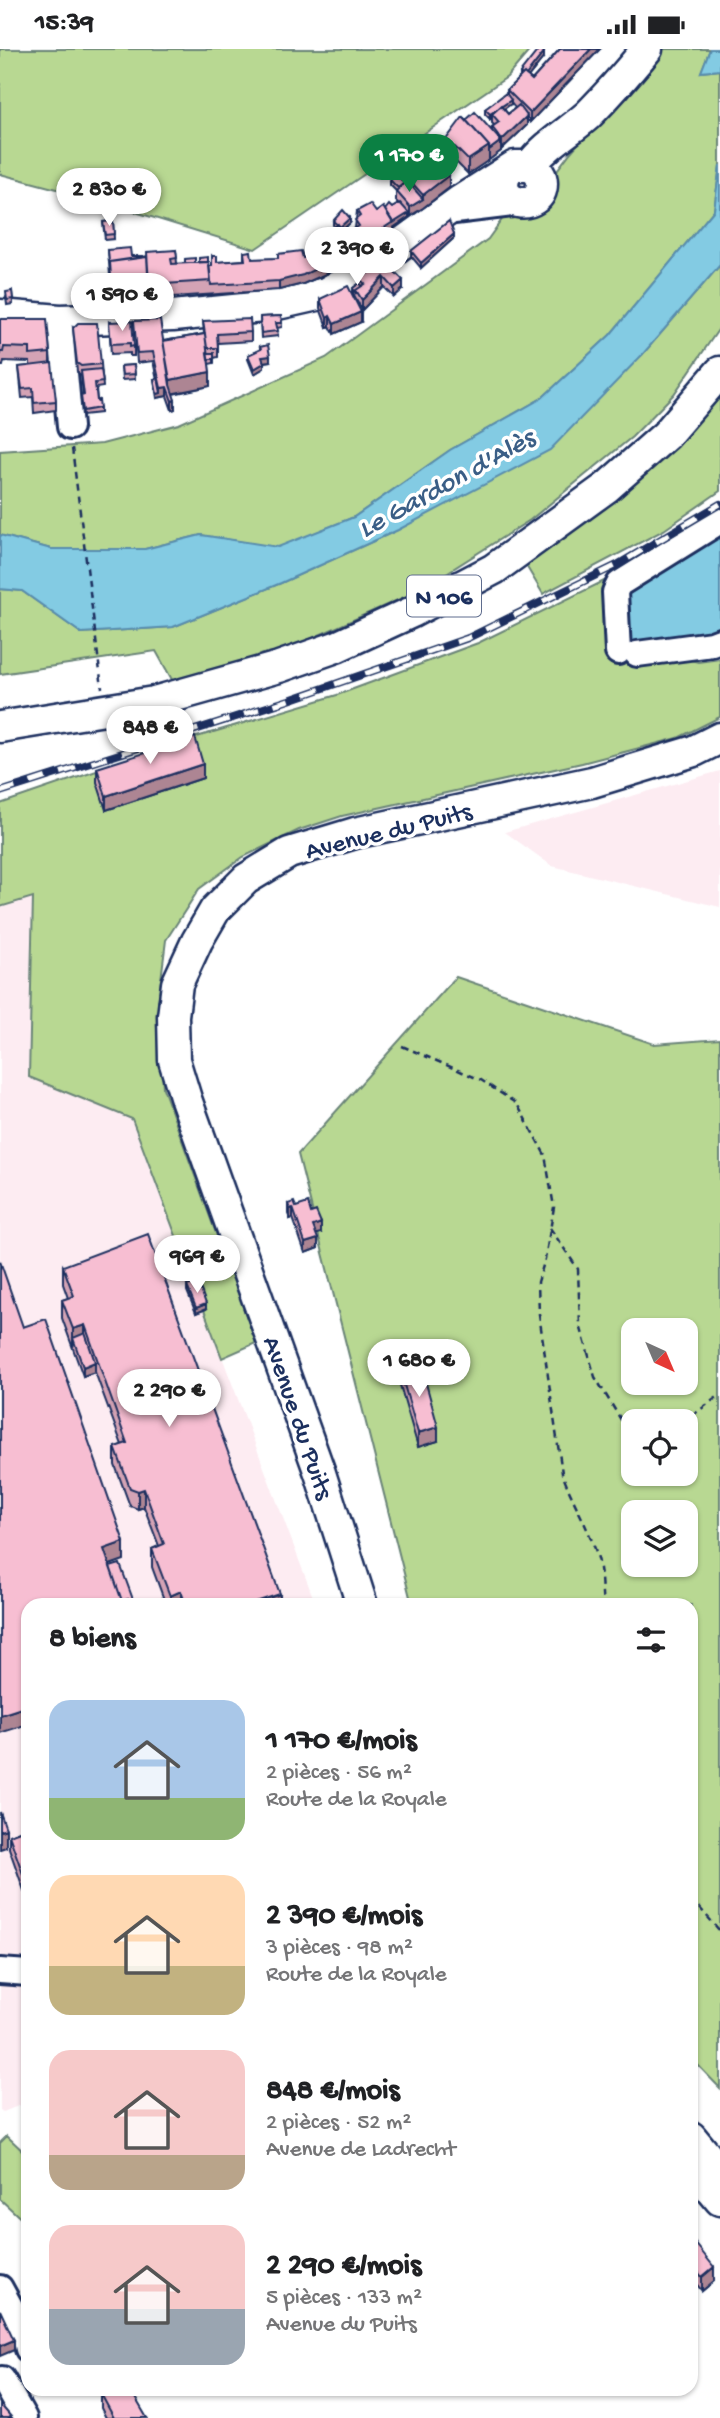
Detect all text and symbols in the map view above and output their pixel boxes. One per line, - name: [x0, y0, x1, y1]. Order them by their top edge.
- text: 15:39: [35, 9, 94, 40]
- pin: 1 170 €: [344, 135, 474, 194]
- text: 1 170 €: [375, 143, 443, 170]
- pin: 2 830 €: [44, 169, 174, 228]
- text: 2 830 €: [72, 177, 146, 204]
- pin: 2 390 €: [292, 227, 422, 287]
- text: 2 390 €: [321, 236, 393, 263]
- pin: 1 590 €: [57, 273, 187, 333]
- text: 1 590 €: [87, 282, 157, 309]
- water label: Le Gardon d'Alès: [353, 422, 543, 547]
- road number: N 106: [407, 575, 481, 617]
- pin: 848 €: [101, 707, 199, 766]
- text: 848 €: [122, 715, 178, 742]
- street label: Avenue du Puits: [303, 797, 477, 869]
- pin: 969 €: [148, 1235, 246, 1295]
- text: 969 €: [170, 1244, 224, 1271]
- north arrow: [621, 1318, 698, 1395]
- map controls: [621, 1318, 698, 1577]
- street label: Avenue du Puits: [253, 1333, 339, 1505]
- pin: 1 680 €: [354, 1339, 484, 1399]
- text: 1 680 €: [383, 1348, 455, 1375]
- pin: 2 290 €: [104, 1369, 234, 1429]
- text: 2 290 €: [133, 1378, 205, 1405]
- button: locate: [621, 1409, 698, 1486]
- button: layers: [621, 1500, 698, 1577]
- icon: filters: [632, 1621, 670, 1659]
- text: 8 biens: [49, 1623, 136, 1658]
- text: 1 170 €/mois: [266, 1725, 417, 1760]
- icon: home: [105, 1728, 189, 1812]
- text: 2 pièces · 56 m²: [266, 1760, 412, 1787]
- text: Route de la Royale: [266, 1787, 447, 1814]
- text: 2 390 €/mois: [266, 1900, 422, 1935]
- icon: home: [105, 1903, 189, 1987]
- text: 3 pièces · 98 m²: [266, 1935, 413, 1962]
- text: Route de la Royale: [266, 1962, 447, 1989]
- text: 848 €/mois: [266, 2075, 400, 2110]
- icon: home: [105, 2078, 189, 2162]
- text: 2 pièces · 52 m²: [266, 2110, 411, 2137]
- text: Avenue de Ladrecht: [266, 2137, 456, 2164]
- text: 2 290 €/mois: [266, 2250, 421, 2285]
- icon: home: [105, 2253, 189, 2337]
- text: 5 pièces · 133 m²: [266, 2285, 422, 2312]
- text: Avenue du Puits: [266, 2312, 417, 2339]

